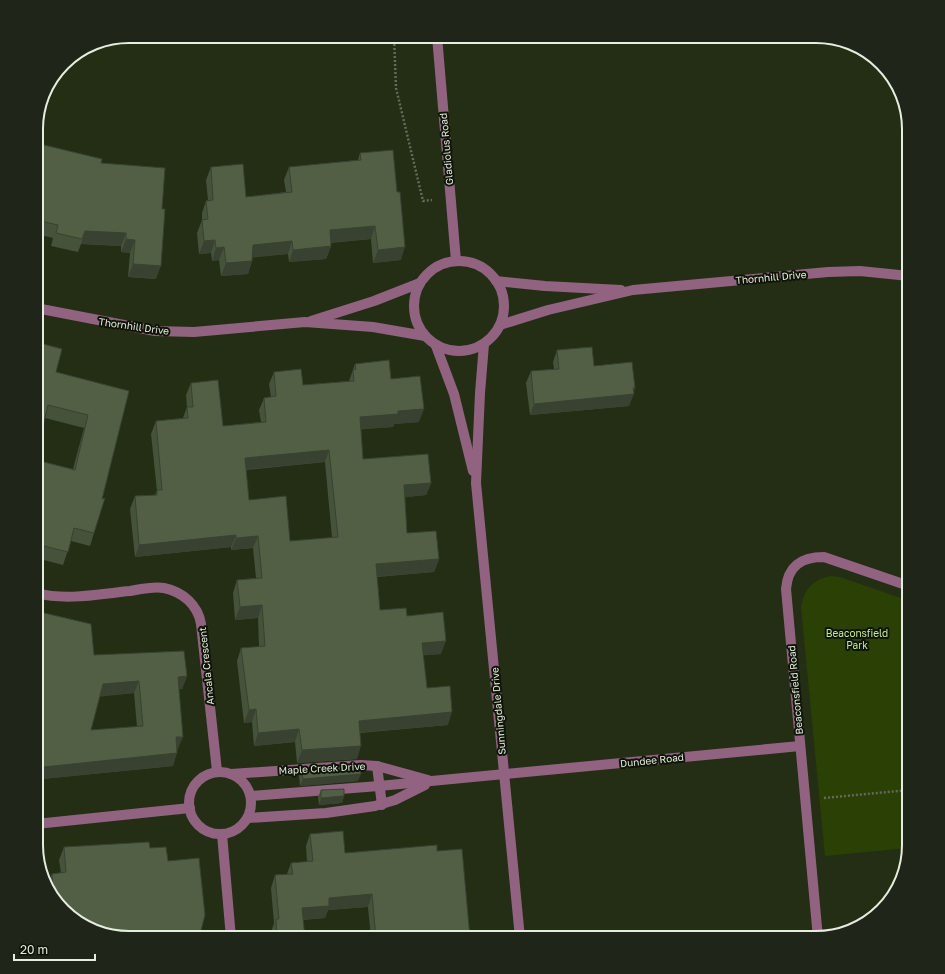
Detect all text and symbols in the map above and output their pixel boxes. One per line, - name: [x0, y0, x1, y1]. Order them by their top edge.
- street label: Gladiolus Road: [437, 112, 455, 186]
- street label: Thornhill Drive: [735, 268, 807, 286]
- street label: Thornhill Drive: [98, 315, 170, 337]
- street label: Ancala Crescent: [196, 626, 216, 706]
- park label: Beaconsfield Park: [826, 627, 888, 651]
- street label: Beaconsfield Road: [785, 645, 805, 735]
- street label: Sunningdale Drive: [488, 667, 508, 755]
- street label: Dundee Road: [620, 751, 684, 769]
- street label: Maple Creek Drive: [278, 760, 366, 776]
- scale bar: [14, 936, 95, 962]
- text: 20 m: [20, 942, 48, 957]

